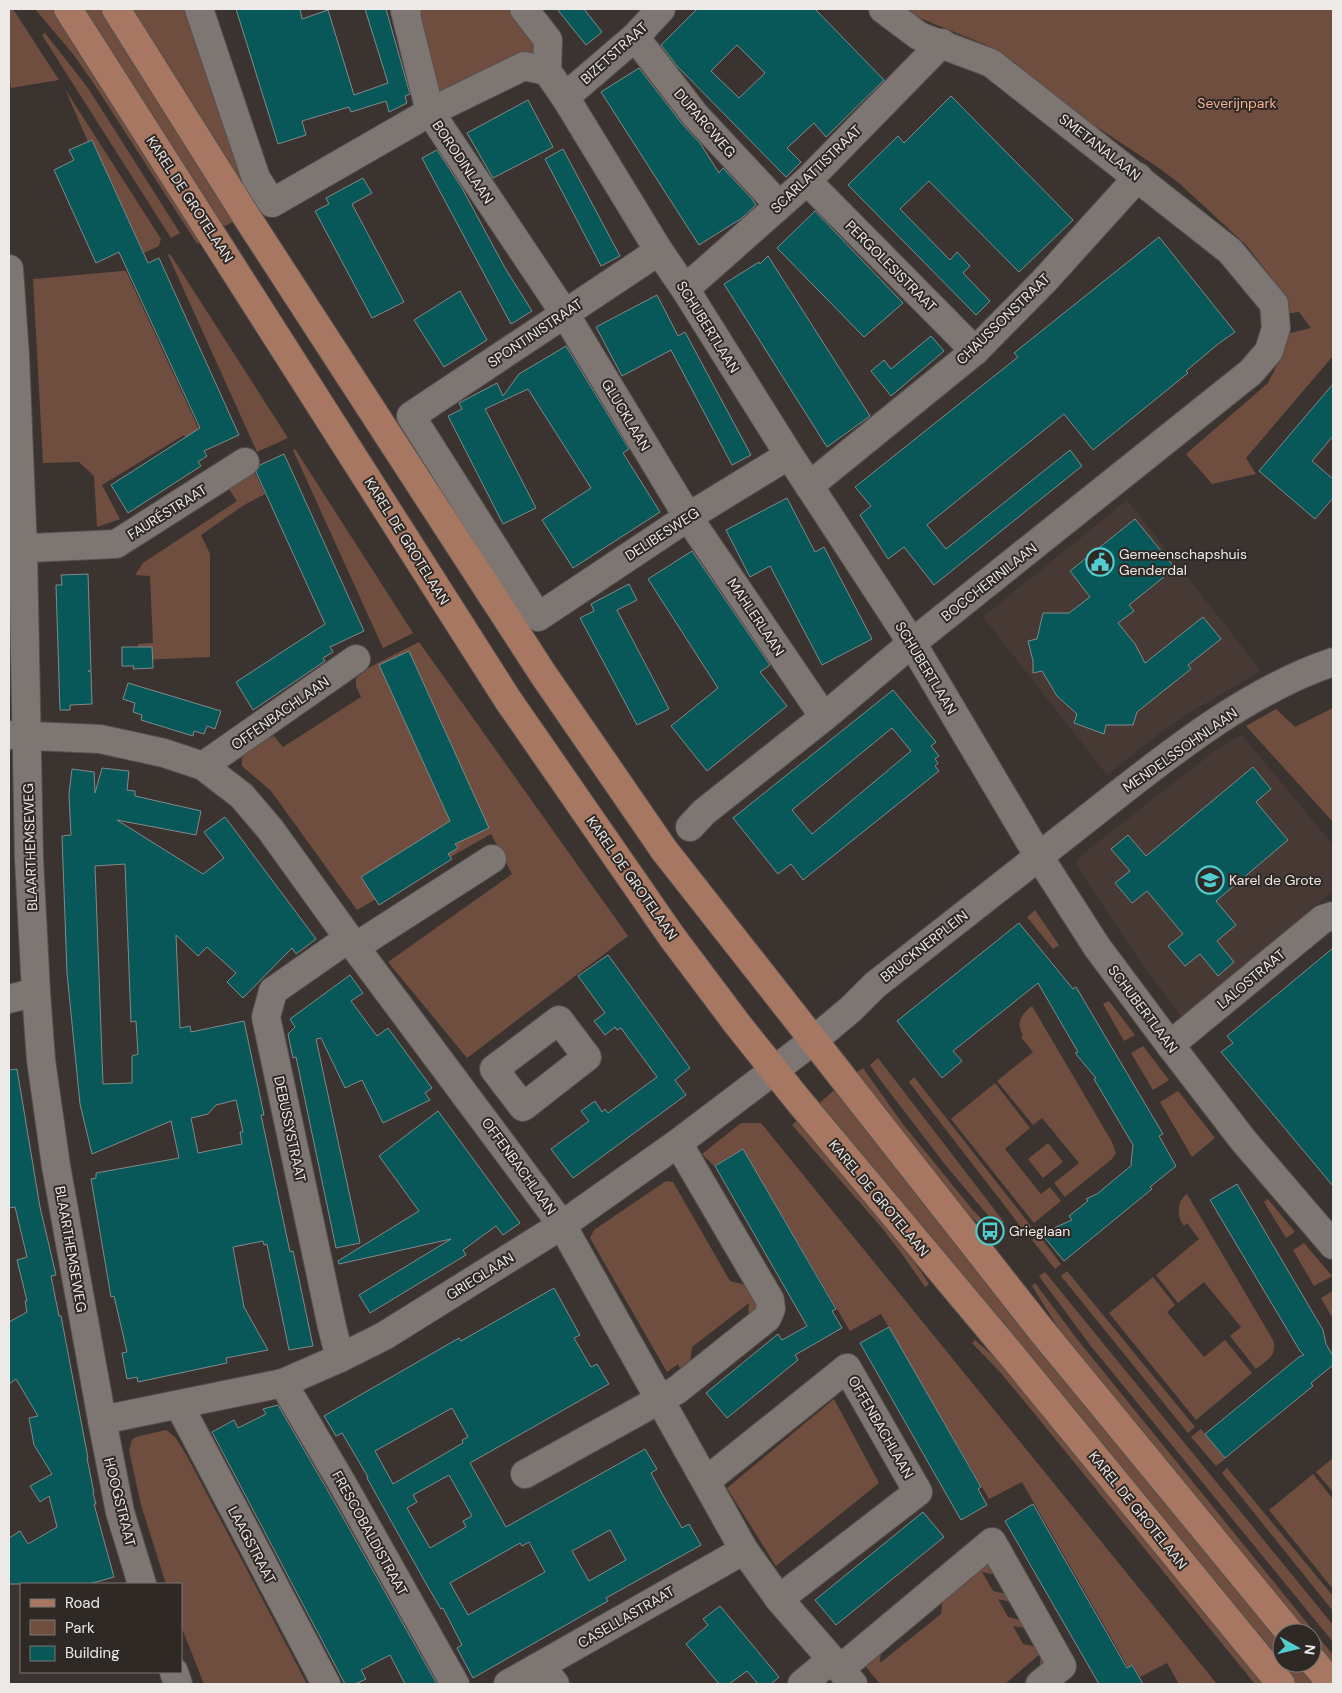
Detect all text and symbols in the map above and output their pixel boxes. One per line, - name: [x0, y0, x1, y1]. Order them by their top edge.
- street label: BIZETSTRAAT: [577, 18, 651, 88]
- street label: DUPARCWEG: [670, 85, 740, 161]
- park label: Severijnpark: [1197, 94, 1277, 112]
- street label: SMETANALAAN: [1056, 110, 1144, 184]
- street label: BORODINLAAN: [429, 117, 497, 207]
- street label: SCARLATTISTRAAT: [767, 121, 865, 217]
- street label: KAREL DE GROTELAAN: [142, 133, 238, 265]
- street label: PERGOLESISTRAAT: [842, 217, 941, 316]
- street label: CHAUSSONSTRAAT: [952, 269, 1054, 368]
- street label: SCHUBERTLAAN: [673, 278, 743, 376]
- street label: SPONTINISTRAAT: [484, 295, 586, 371]
- street label: GLUCKLAAN: [598, 376, 654, 454]
- street label: KAREL DE GROTELAAN: [360, 474, 454, 608]
- street label: FAURÉSTRAAT: [124, 480, 210, 544]
- street label: DELIBESWEG: [622, 503, 702, 565]
- street label: BOCCHERINILAAN: [937, 539, 1041, 625]
- place label: Gemeenschapshuis Genderdal: [1119, 545, 1247, 579]
- public building icon: Gemeenschapshuis Genderdal: [1085, 547, 1115, 577]
- street label: MAHLERLAAN: [723, 575, 789, 659]
- street label: SCHUBERTLAAN: [891, 618, 961, 718]
- street label: OFFENBACHLAAN: [227, 672, 333, 754]
- street label: MENDELSSOHNLAAN: [1119, 704, 1241, 796]
- street label: BLAARTHEMSEWEG: [19, 783, 41, 911]
- street label: KAREL DE GROTELAAN: [583, 813, 681, 943]
- school or university icon: Karel de Grote: [1195, 865, 1225, 895]
- place label: Karel de Grote: [1229, 871, 1321, 889]
- street label: BRUCKNERPLEIN: [877, 906, 971, 986]
- street label: LALOSTRAAT: [1213, 945, 1289, 1013]
- street label: SCHUBERTLAAN: [1104, 962, 1182, 1056]
- street label: DEBUSSYSTRAAT: [270, 1074, 310, 1184]
- street label: OFFENBACHLAAN: [478, 1114, 560, 1218]
- street label: KAREL DE GROTELAAN: [825, 1136, 933, 1260]
- street label: BLAARTHEMSEWEG: [51, 1184, 91, 1314]
- bus stop icon: Grieglaan: [975, 1216, 1005, 1246]
- place label: Grieglaan: [1009, 1222, 1070, 1240]
- street label: GRIEGLAAN: [443, 1248, 517, 1304]
- street label: OFFENBACHLAAN: [844, 1372, 918, 1482]
- street label: KAREL DE GROTELAAN: [1085, 1447, 1191, 1573]
- street label: HOOGSTRAAT: [100, 1456, 140, 1549]
- street label: FRESCOBALDISTRAAT: [328, 1467, 412, 1599]
- street label: LAAGSTRAAT: [224, 1503, 280, 1587]
- street label: CASELLASTRAAT: [574, 1582, 678, 1652]
- legend: [20, 1583, 182, 1673]
- text: Road: [65, 1593, 100, 1613]
- text: Park: [65, 1618, 95, 1638]
- north arrow: [1272, 1623, 1322, 1673]
- text: Building: [65, 1643, 120, 1663]
- text: N: [1300, 1643, 1319, 1656]

